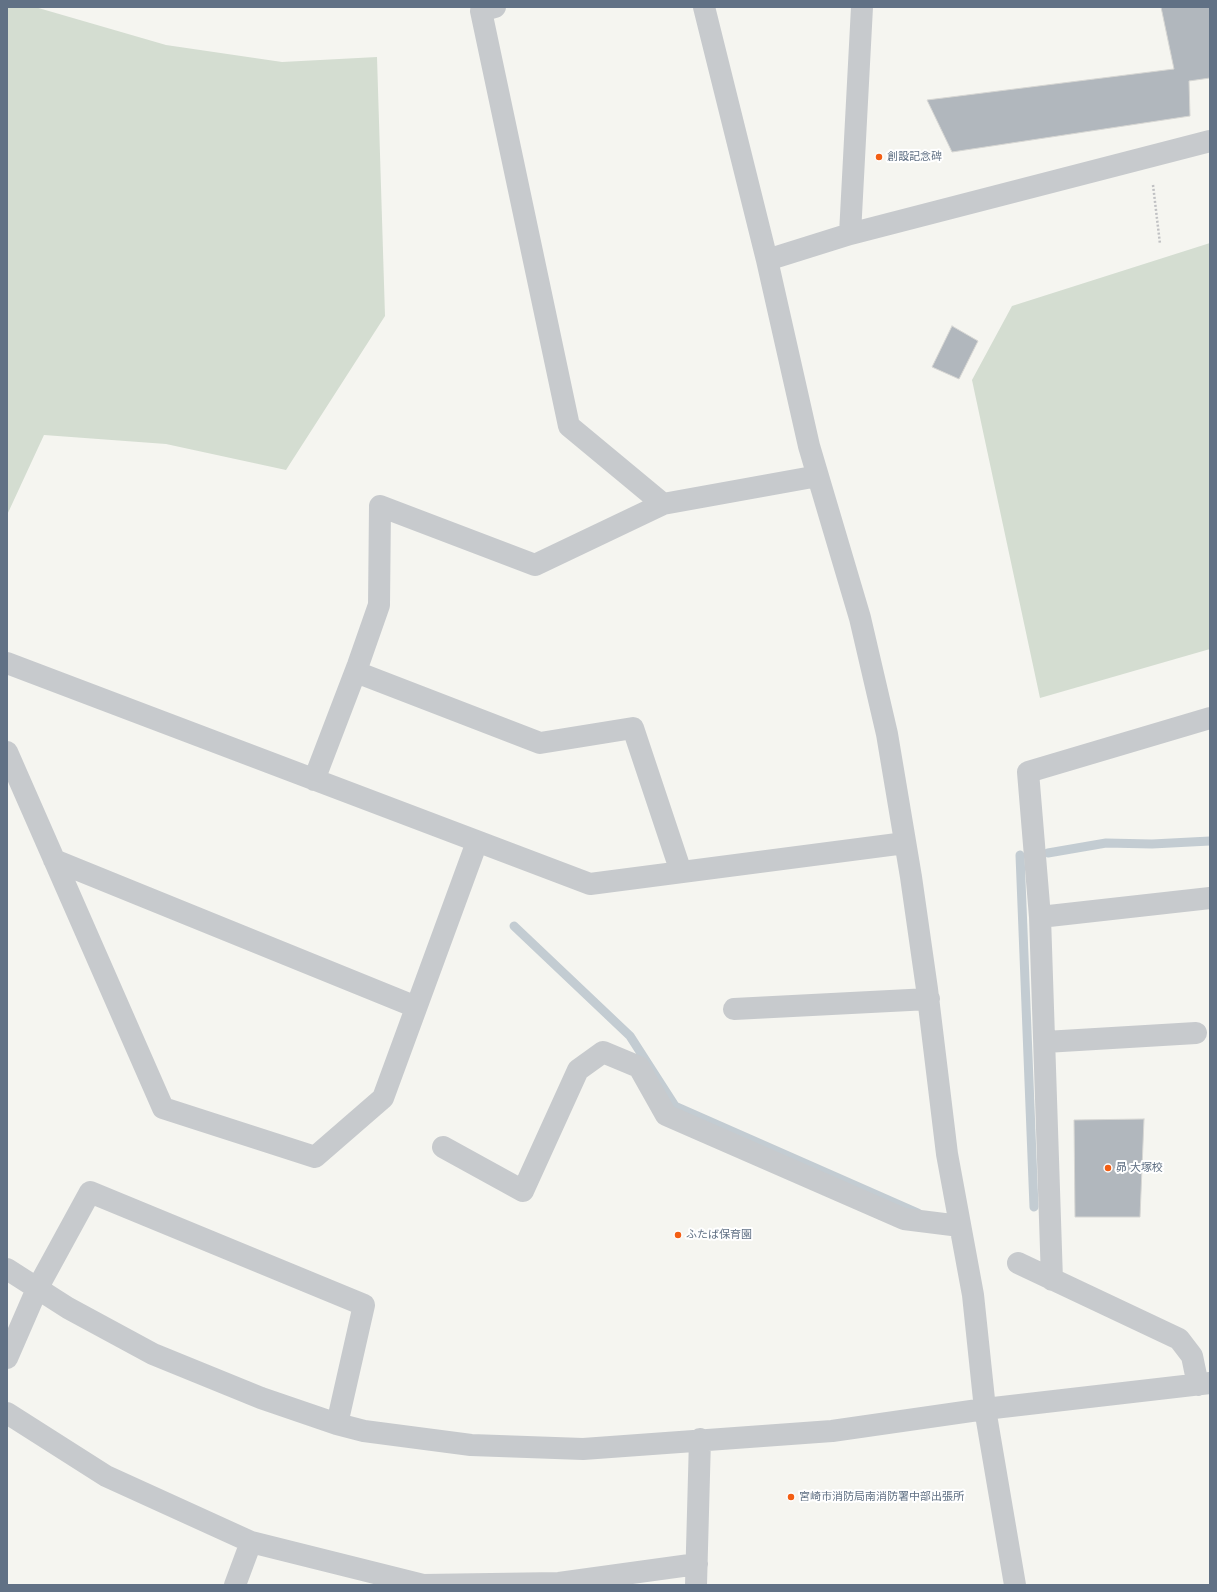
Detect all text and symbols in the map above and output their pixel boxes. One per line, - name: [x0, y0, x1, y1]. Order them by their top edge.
- place label: 創設記念碑: [887, 150, 942, 164]
- marker: 創設記念碑: [874, 152, 884, 162]
- place label: 昴 大塚校: [1116, 1161, 1163, 1175]
- marker: 昴 大塚校: [1103, 1163, 1113, 1173]
- place label: ふたば保育園: [686, 1228, 752, 1242]
- marker: ふたば保育園: [673, 1230, 683, 1240]
- place label: 宮崎市消防局南消防署中部出張所: [799, 1490, 964, 1504]
- marker: 宮崎市消防局南消防署中部出張所: [786, 1492, 796, 1502]

